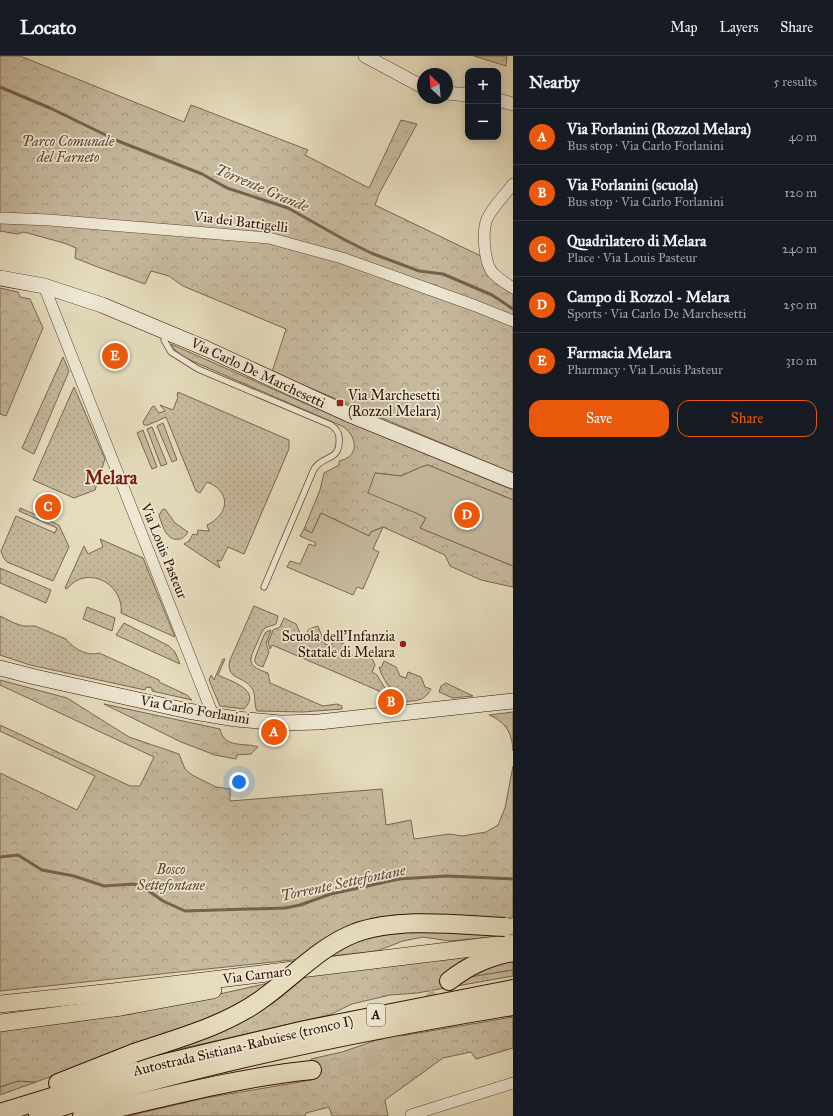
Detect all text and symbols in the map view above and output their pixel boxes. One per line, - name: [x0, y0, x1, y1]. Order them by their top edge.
- text: Locato: [20, 16, 76, 39]
- text: Map: [670, 19, 698, 36]
- text: Layers: [720, 19, 758, 36]
- text: Share: [780, 19, 813, 36]
- north arrow: [417, 68, 453, 104]
- map controls: [465, 68, 501, 140]
- button: +: [465, 68, 501, 104]
- text: Nearby: [529, 72, 580, 93]
- text: 5 results: [773, 74, 817, 90]
- button: −: [465, 104, 501, 140]
- text: Via Forlanini (Rozzol Melara): [567, 120, 751, 138]
- text: A: [538, 129, 546, 145]
- text: 40 m: [788, 129, 817, 145]
- park label: Parco Comunale del Farneto: [22, 133, 115, 166]
- text: Bus stop · Via Carlo Forlanini: [567, 138, 724, 154]
- water label: Torrente Grande: [213, 160, 312, 216]
- text: Via Forlanini (scuola): [567, 176, 698, 194]
- text: B: [538, 185, 546, 201]
- text: 120 m: [784, 185, 817, 201]
- text: Bus stop · Via Carlo Forlanini: [567, 194, 724, 210]
- street label: Via dei Battigelli: [192, 208, 289, 236]
- text: Quadrilatero di Melara: [567, 232, 706, 250]
- text: C: [538, 241, 546, 257]
- text: 240 m: [782, 241, 817, 257]
- text: Place · Via Louis Pasteur: [567, 250, 697, 266]
- text: Campo di Rozzol - Melara: [567, 288, 730, 306]
- text: D: [537, 297, 547, 313]
- text: 250 m: [783, 297, 817, 313]
- text: Sports · Via Carlo De Marchesetti: [567, 306, 746, 322]
- street label: Via Carlo De Marchesetti: [187, 334, 328, 412]
- pin: E: [102, 341, 128, 371]
- text: Farmacia Melara: [567, 344, 671, 362]
- text: E: [537, 353, 547, 369]
- text: 310 m: [785, 353, 817, 369]
- text: Pharmacy · Via Louis Pasteur: [567, 362, 723, 378]
- place label: Via Marchesetti (Rozzol Melara): [347, 387, 441, 421]
- marker: Via Marchesetti (Rozzol Melara): [335, 398, 345, 408]
- button: Save: [529, 400, 669, 437]
- button: Share: [677, 400, 817, 437]
- district label: Melara: [85, 467, 138, 489]
- pin: C: [35, 492, 61, 522]
- street label: Via Louis Pasteur: [137, 500, 191, 602]
- pin: D: [454, 500, 480, 530]
- place label: Scuola dell'Infanzia Statale di Melara: [282, 628, 395, 661]
- marker: Scuola dell'Infanzia Statale di Melara: [398, 639, 408, 649]
- pin: B: [378, 687, 404, 717]
- street label: Via Carlo Forlanini: [138, 692, 251, 728]
- pin: A: [261, 717, 287, 747]
- your location: [229, 772, 249, 792]
- park label: Bosco Settefontane: [136, 861, 206, 894]
- water label: Torrente Settefontane: [279, 861, 407, 905]
- street label: Via Carnaro: [221, 962, 292, 988]
- road number: A: [367, 1004, 385, 1026]
- street label: Autostrada Sistiana-Rabuiese (tronco I): [130, 1012, 355, 1081]

